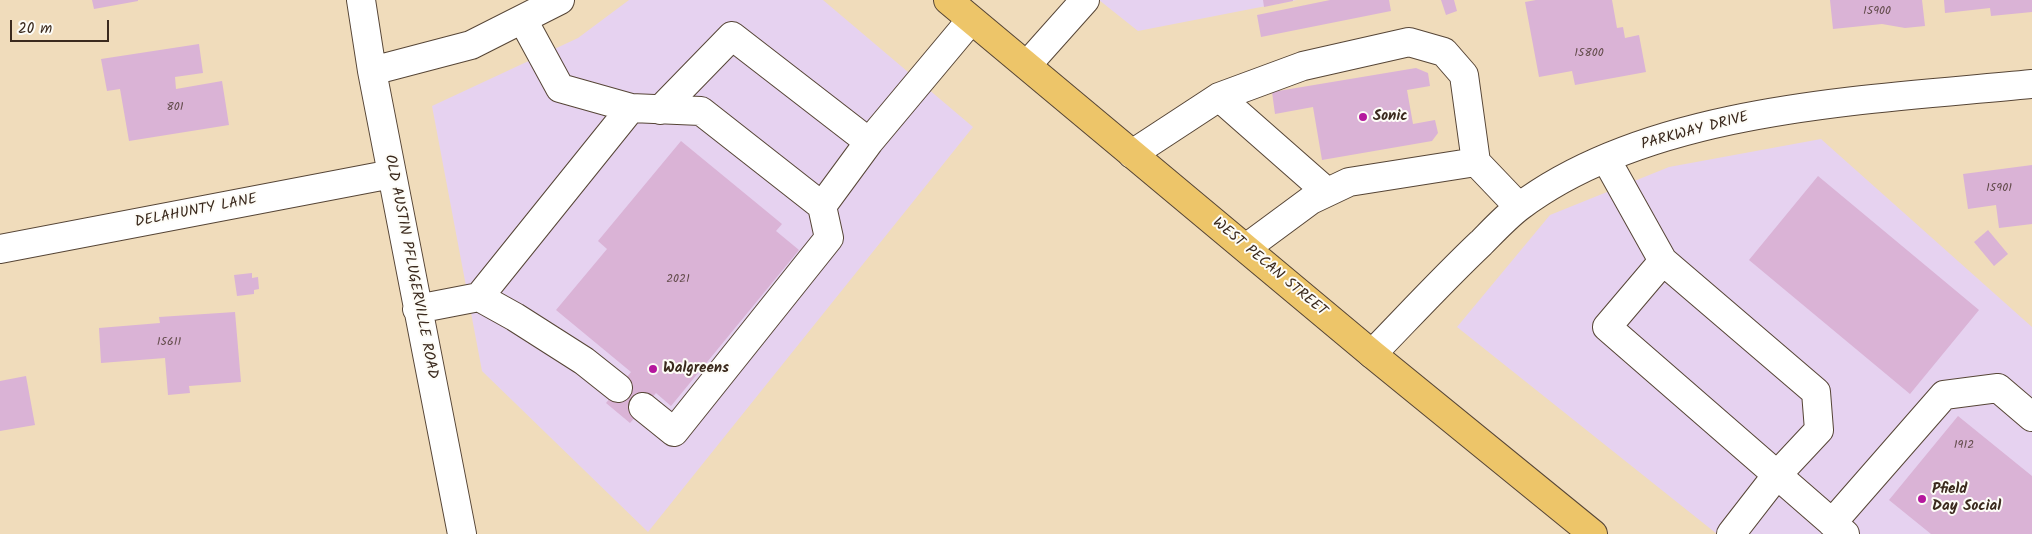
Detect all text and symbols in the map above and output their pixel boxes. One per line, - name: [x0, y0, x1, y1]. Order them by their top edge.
- house number: 15900: [1863, 5, 1891, 19]
- scale bar: [12, 10, 111, 42]
- text: 20 m: [18, 17, 52, 41]
- house number: 15800: [1574, 47, 1604, 61]
- house number: 801: [167, 101, 183, 115]
- place label: Sonic: [1373, 108, 1408, 126]
- street label: PARKWAY DRIVE: [1639, 109, 1751, 155]
- marker: Sonic: [1357, 111, 1369, 123]
- street label: OLD AUSTIN PFLUGERVILLE ROAD: [379, 153, 441, 381]
- house number: 15901: [1986, 182, 2012, 196]
- street label: DELAHUNTY LANE: [134, 191, 258, 233]
- street label: WEST PECAN STREET: [1208, 215, 1330, 321]
- house number: 2021: [666, 273, 690, 287]
- house number: 15611: [157, 336, 181, 350]
- place label: Walgreens: [663, 360, 729, 378]
- marker: Walgreens: [647, 363, 659, 375]
- house number: 1912: [1954, 439, 1974, 453]
- place label: Pfield Day Social: [1932, 481, 2001, 516]
- marker: Pfield Day Social: [1916, 493, 1928, 505]

